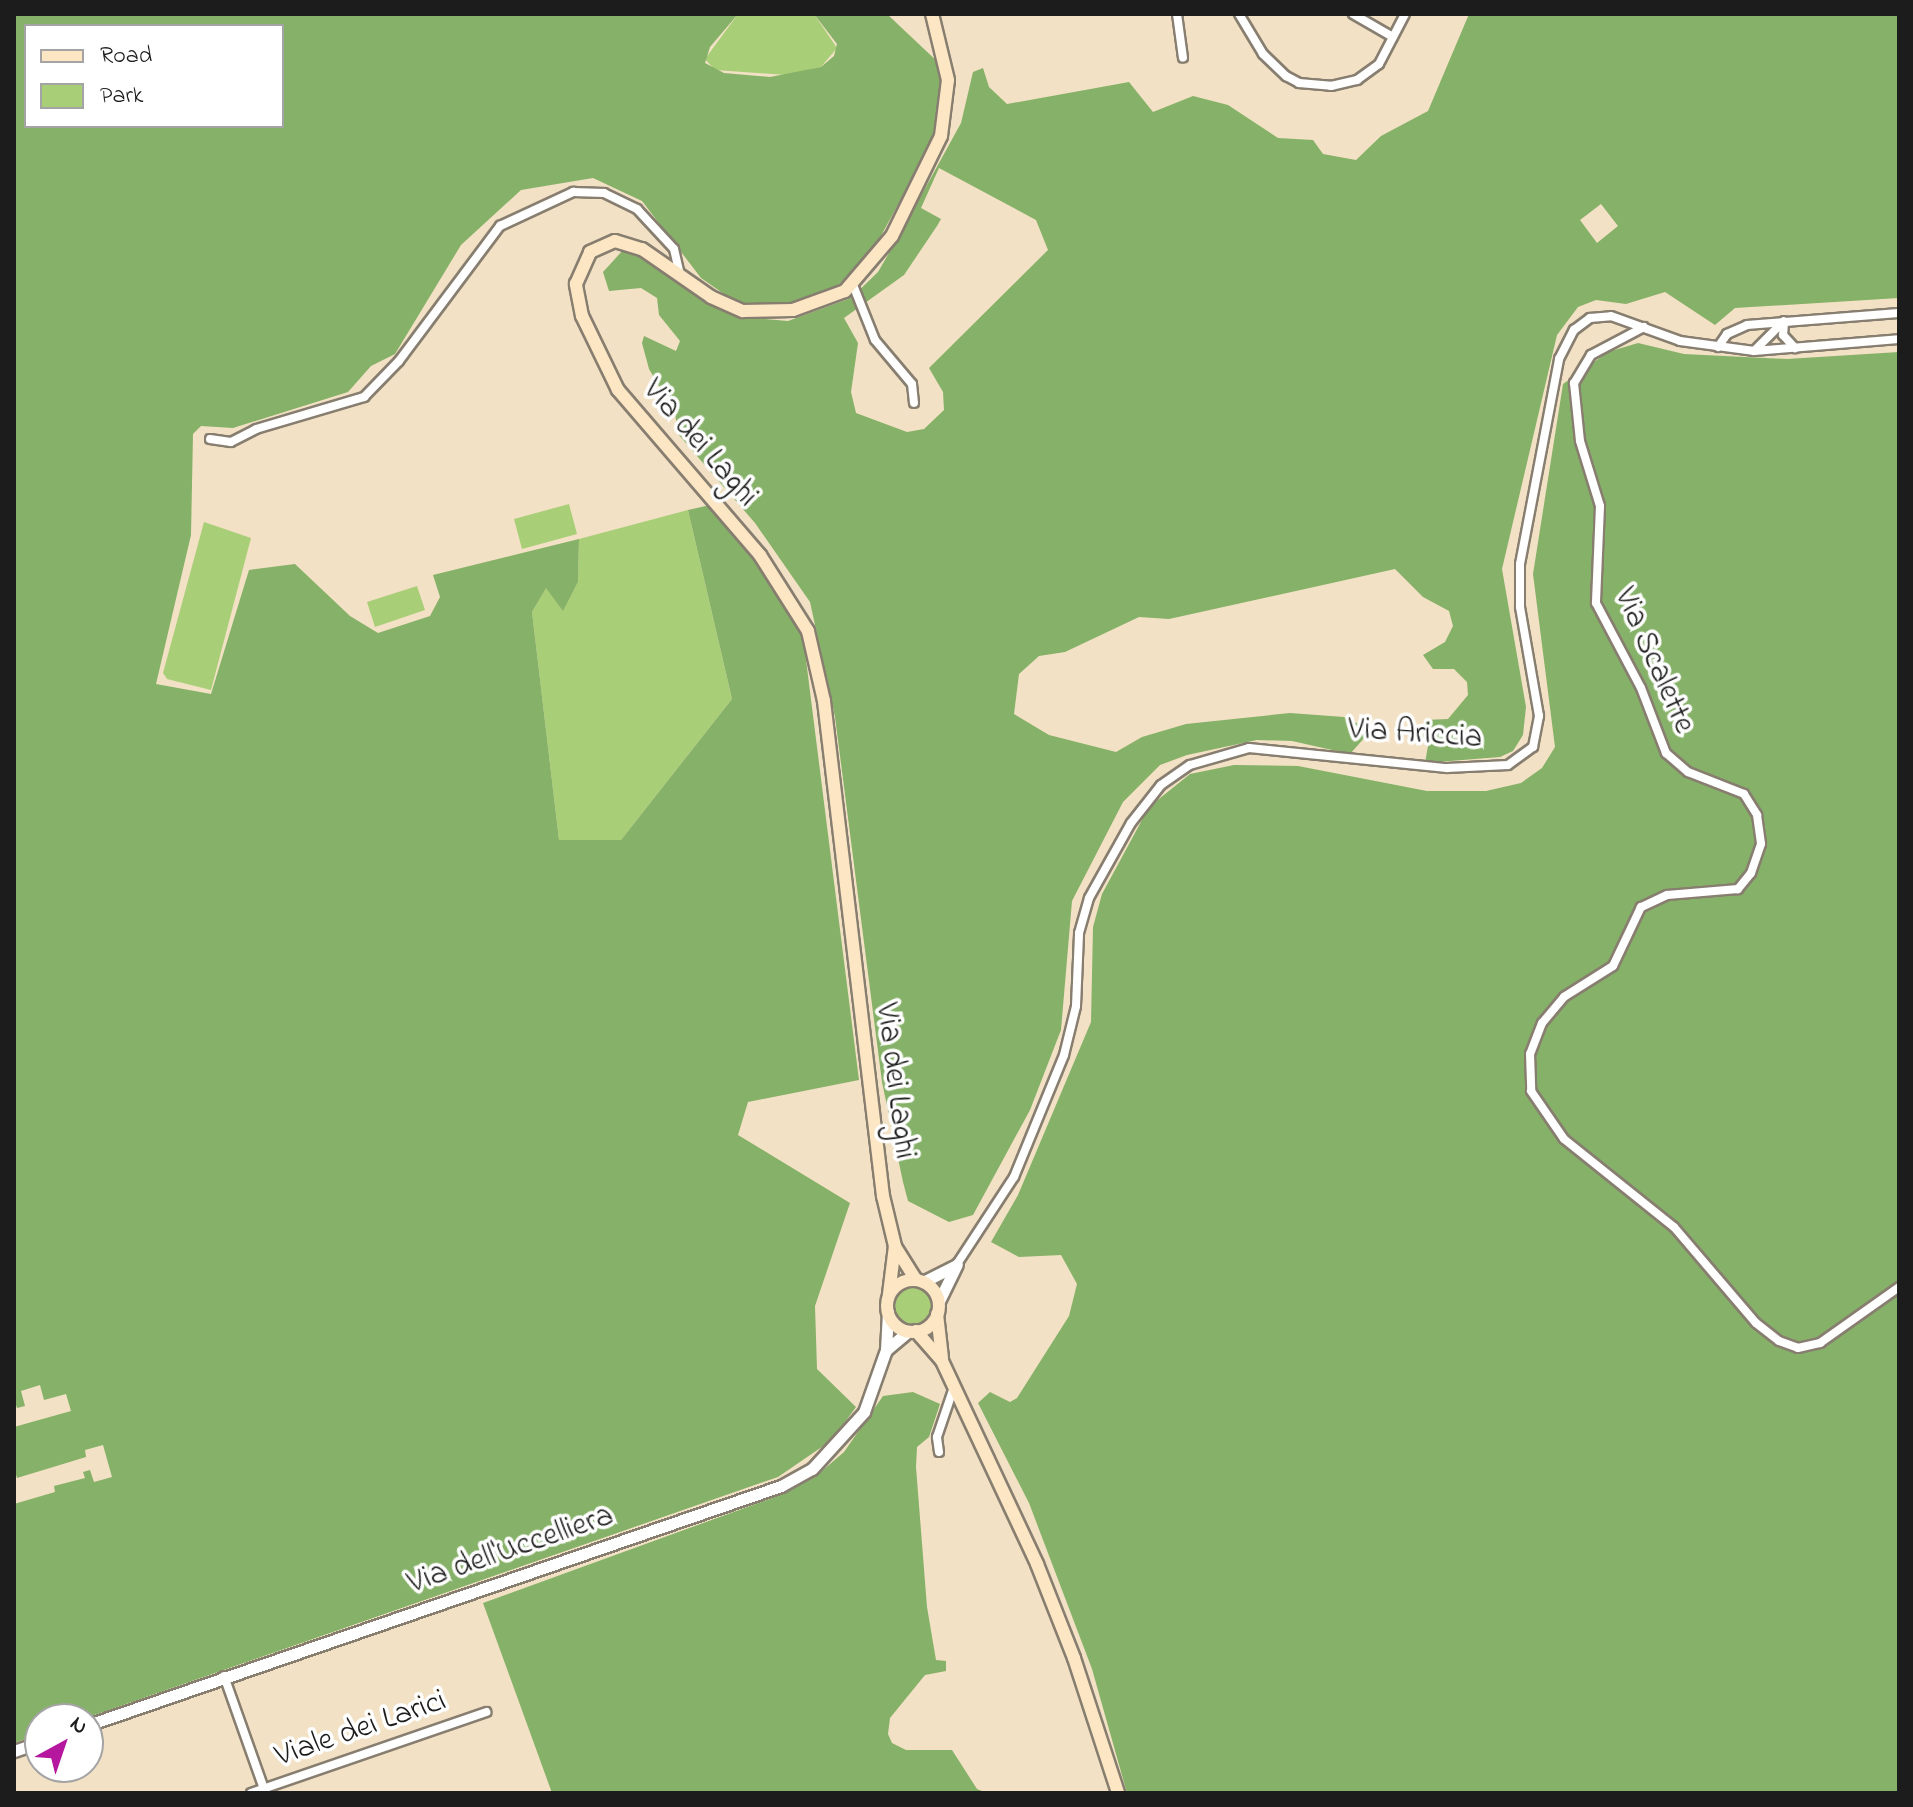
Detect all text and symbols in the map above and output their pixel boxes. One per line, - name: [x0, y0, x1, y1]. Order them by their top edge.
- legend: [24, 24, 284, 128]
- text: Road: [100, 39, 152, 74]
- text: Park: [100, 79, 143, 114]
- street label: Via dei Laghi: [633, 372, 765, 516]
- street label: Via Scalette: [1604, 582, 1702, 740]
- street label: Via Ariccia: [1347, 711, 1483, 759]
- street label: Via dei Laghi: [865, 1001, 923, 1161]
- street label: Via dell'Uccelliera: [403, 1498, 619, 1604]
- street label: Viale dei Larici: [270, 1683, 452, 1777]
- north arrow: [24, 1703, 104, 1783]
- text: N: [62, 1709, 94, 1743]

